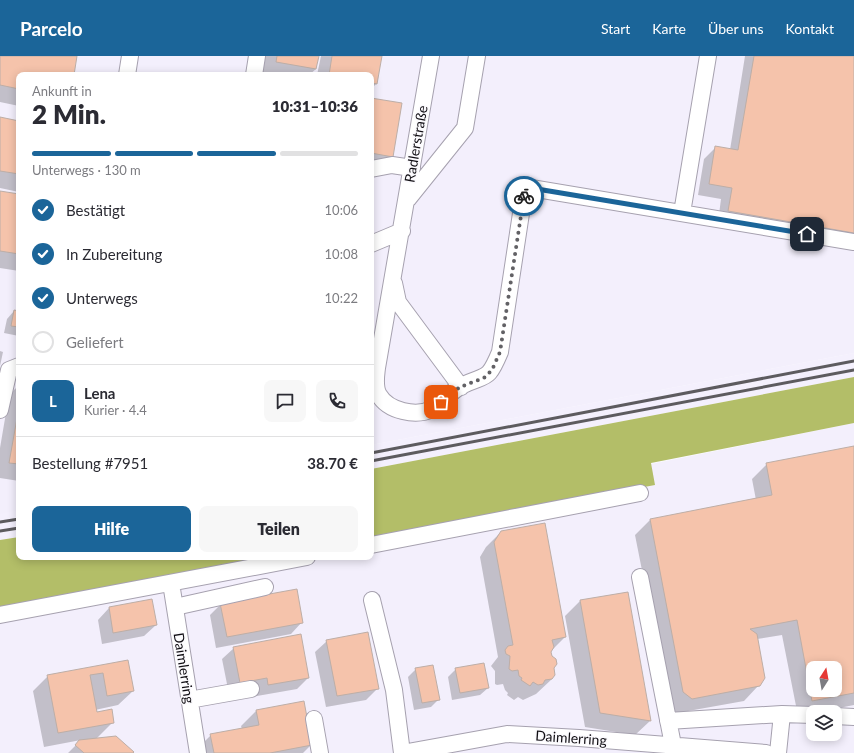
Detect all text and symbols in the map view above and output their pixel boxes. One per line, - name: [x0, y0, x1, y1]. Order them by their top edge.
- text: Parcelo: [20, 17, 83, 40]
- text: Start: [601, 20, 630, 37]
- text: Karte: [652, 20, 686, 37]
- text: Über uns: [708, 20, 763, 37]
- text: Kontakt: [785, 20, 834, 37]
- text: Ankunft in: [32, 83, 92, 99]
- text: 10:31–10:36: [272, 97, 358, 115]
- text: 2 Min.: [32, 98, 106, 130]
- street label: Radlerstraße: [400, 104, 431, 184]
- text: Unterwegs · 130 m: [32, 162, 141, 178]
- courier: [504, 176, 544, 216]
- icon: bike: [513, 185, 535, 207]
- icon: check: [32, 199, 54, 221]
- text: Bestätigt: [66, 201, 125, 219]
- text: 10:06: [325, 202, 358, 218]
- pin: [790, 217, 824, 251]
- icon: home: [796, 223, 818, 245]
- icon: check: [32, 243, 54, 265]
- text: In Zubereitung: [66, 245, 162, 263]
- text: 10:08: [325, 246, 358, 262]
- icon: check: [32, 287, 54, 309]
- text: Unterwegs: [66, 289, 138, 307]
- text: 10:22: [325, 290, 358, 306]
- text: Geliefert: [66, 333, 124, 351]
- button: chat: [264, 380, 306, 422]
- button: phone: [316, 380, 358, 422]
- text: Lena: [84, 384, 116, 402]
- pin: [424, 385, 458, 419]
- icon: bag: [430, 391, 452, 413]
- text: L: [49, 392, 57, 410]
- text: Kurier · 4.4: [84, 402, 147, 418]
- text: Bestellung #7951: [32, 454, 148, 472]
- text: 38.70 €: [307, 454, 358, 472]
- button: Hilfe: [32, 506, 191, 552]
- button: Teilen: [199, 506, 358, 552]
- street label: Daimlerring: [170, 631, 198, 705]
- north arrow: [806, 661, 842, 697]
- map controls: [806, 661, 842, 741]
- button: layers: [806, 705, 842, 741]
- street label: Daimlerring: [535, 727, 607, 748]

